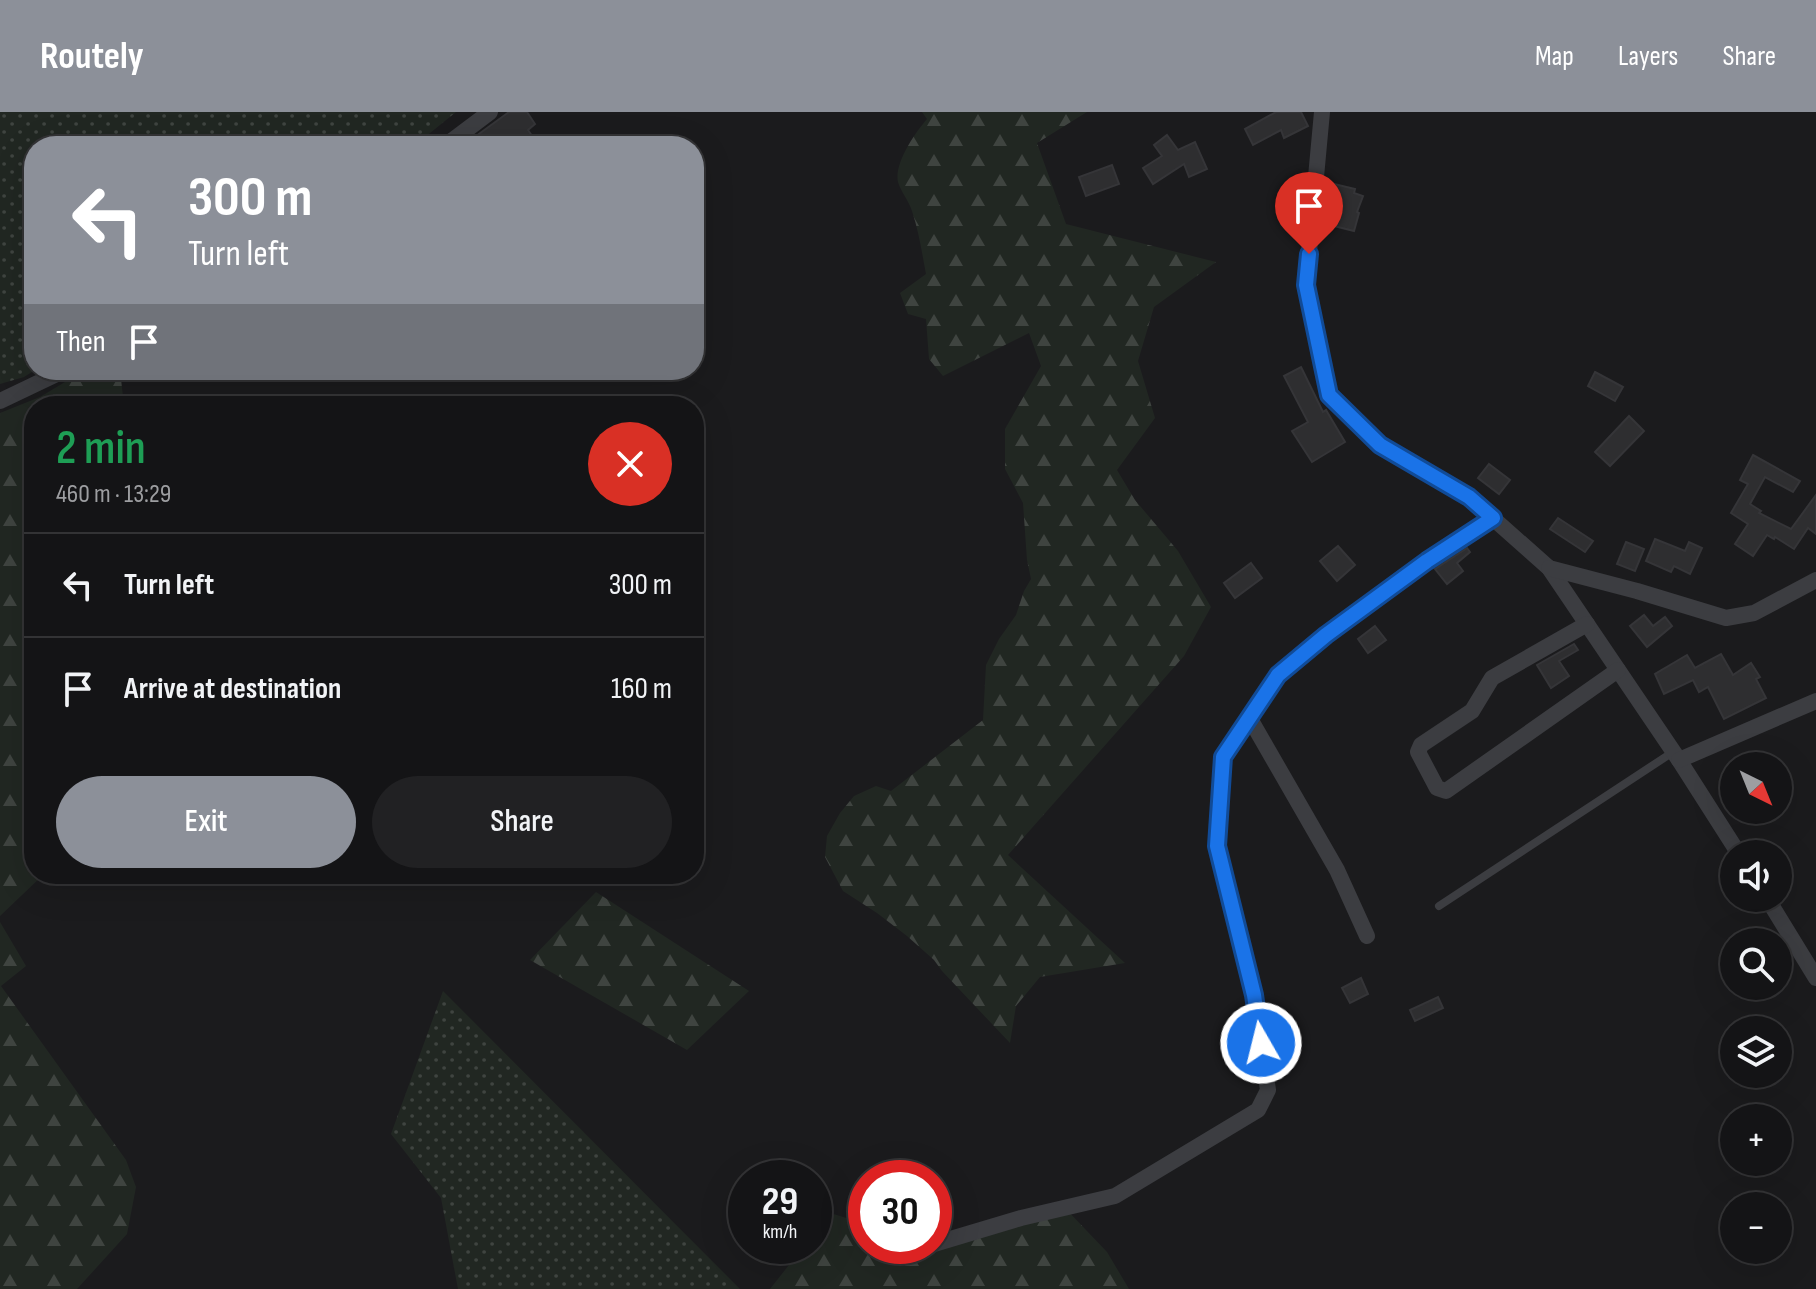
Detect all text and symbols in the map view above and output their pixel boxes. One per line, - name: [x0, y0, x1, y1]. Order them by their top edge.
- text: Routely: [40, 34, 144, 79]
- text: Map: [1535, 40, 1574, 73]
- text: Layers: [1618, 40, 1678, 73]
- text: Share: [1722, 40, 1776, 73]
- text: 300 m: [188, 165, 312, 232]
- icon: left: [56, 168, 160, 272]
- pin: [1275, 172, 1343, 254]
- icon: arrive: [1287, 184, 1331, 228]
- text: Turn left: [188, 233, 289, 276]
- icon: arrive: [122, 320, 166, 364]
- text: Then: [56, 324, 106, 360]
- text: 2 min: [56, 420, 146, 477]
- button: close: [588, 422, 672, 506]
- text: 460 m · 13:29: [56, 479, 171, 510]
- icon: left: [56, 563, 100, 607]
- text: Turn left: [124, 567, 214, 603]
- text: 300 m: [609, 567, 672, 603]
- icon: arrive: [56, 667, 100, 711]
- text: Arrive at destination: [124, 671, 341, 707]
- text: 160 m: [611, 671, 672, 707]
- north arrow: [1720, 752, 1792, 824]
- map controls: [1720, 752, 1792, 1264]
- button: Exit: [56, 776, 356, 868]
- button: Share: [372, 776, 672, 868]
- button: sound: [1720, 840, 1792, 912]
- button: search: [1720, 928, 1792, 1000]
- position arrow: [1219, 1001, 1303, 1085]
- button: layers: [1720, 1016, 1792, 1088]
- button: +: [1720, 1104, 1792, 1176]
- speed limit sign: 30: [848, 1160, 952, 1264]
- text: 29: [762, 1178, 798, 1226]
- button: −: [1720, 1192, 1792, 1264]
- text: km/h: [763, 1220, 797, 1244]

